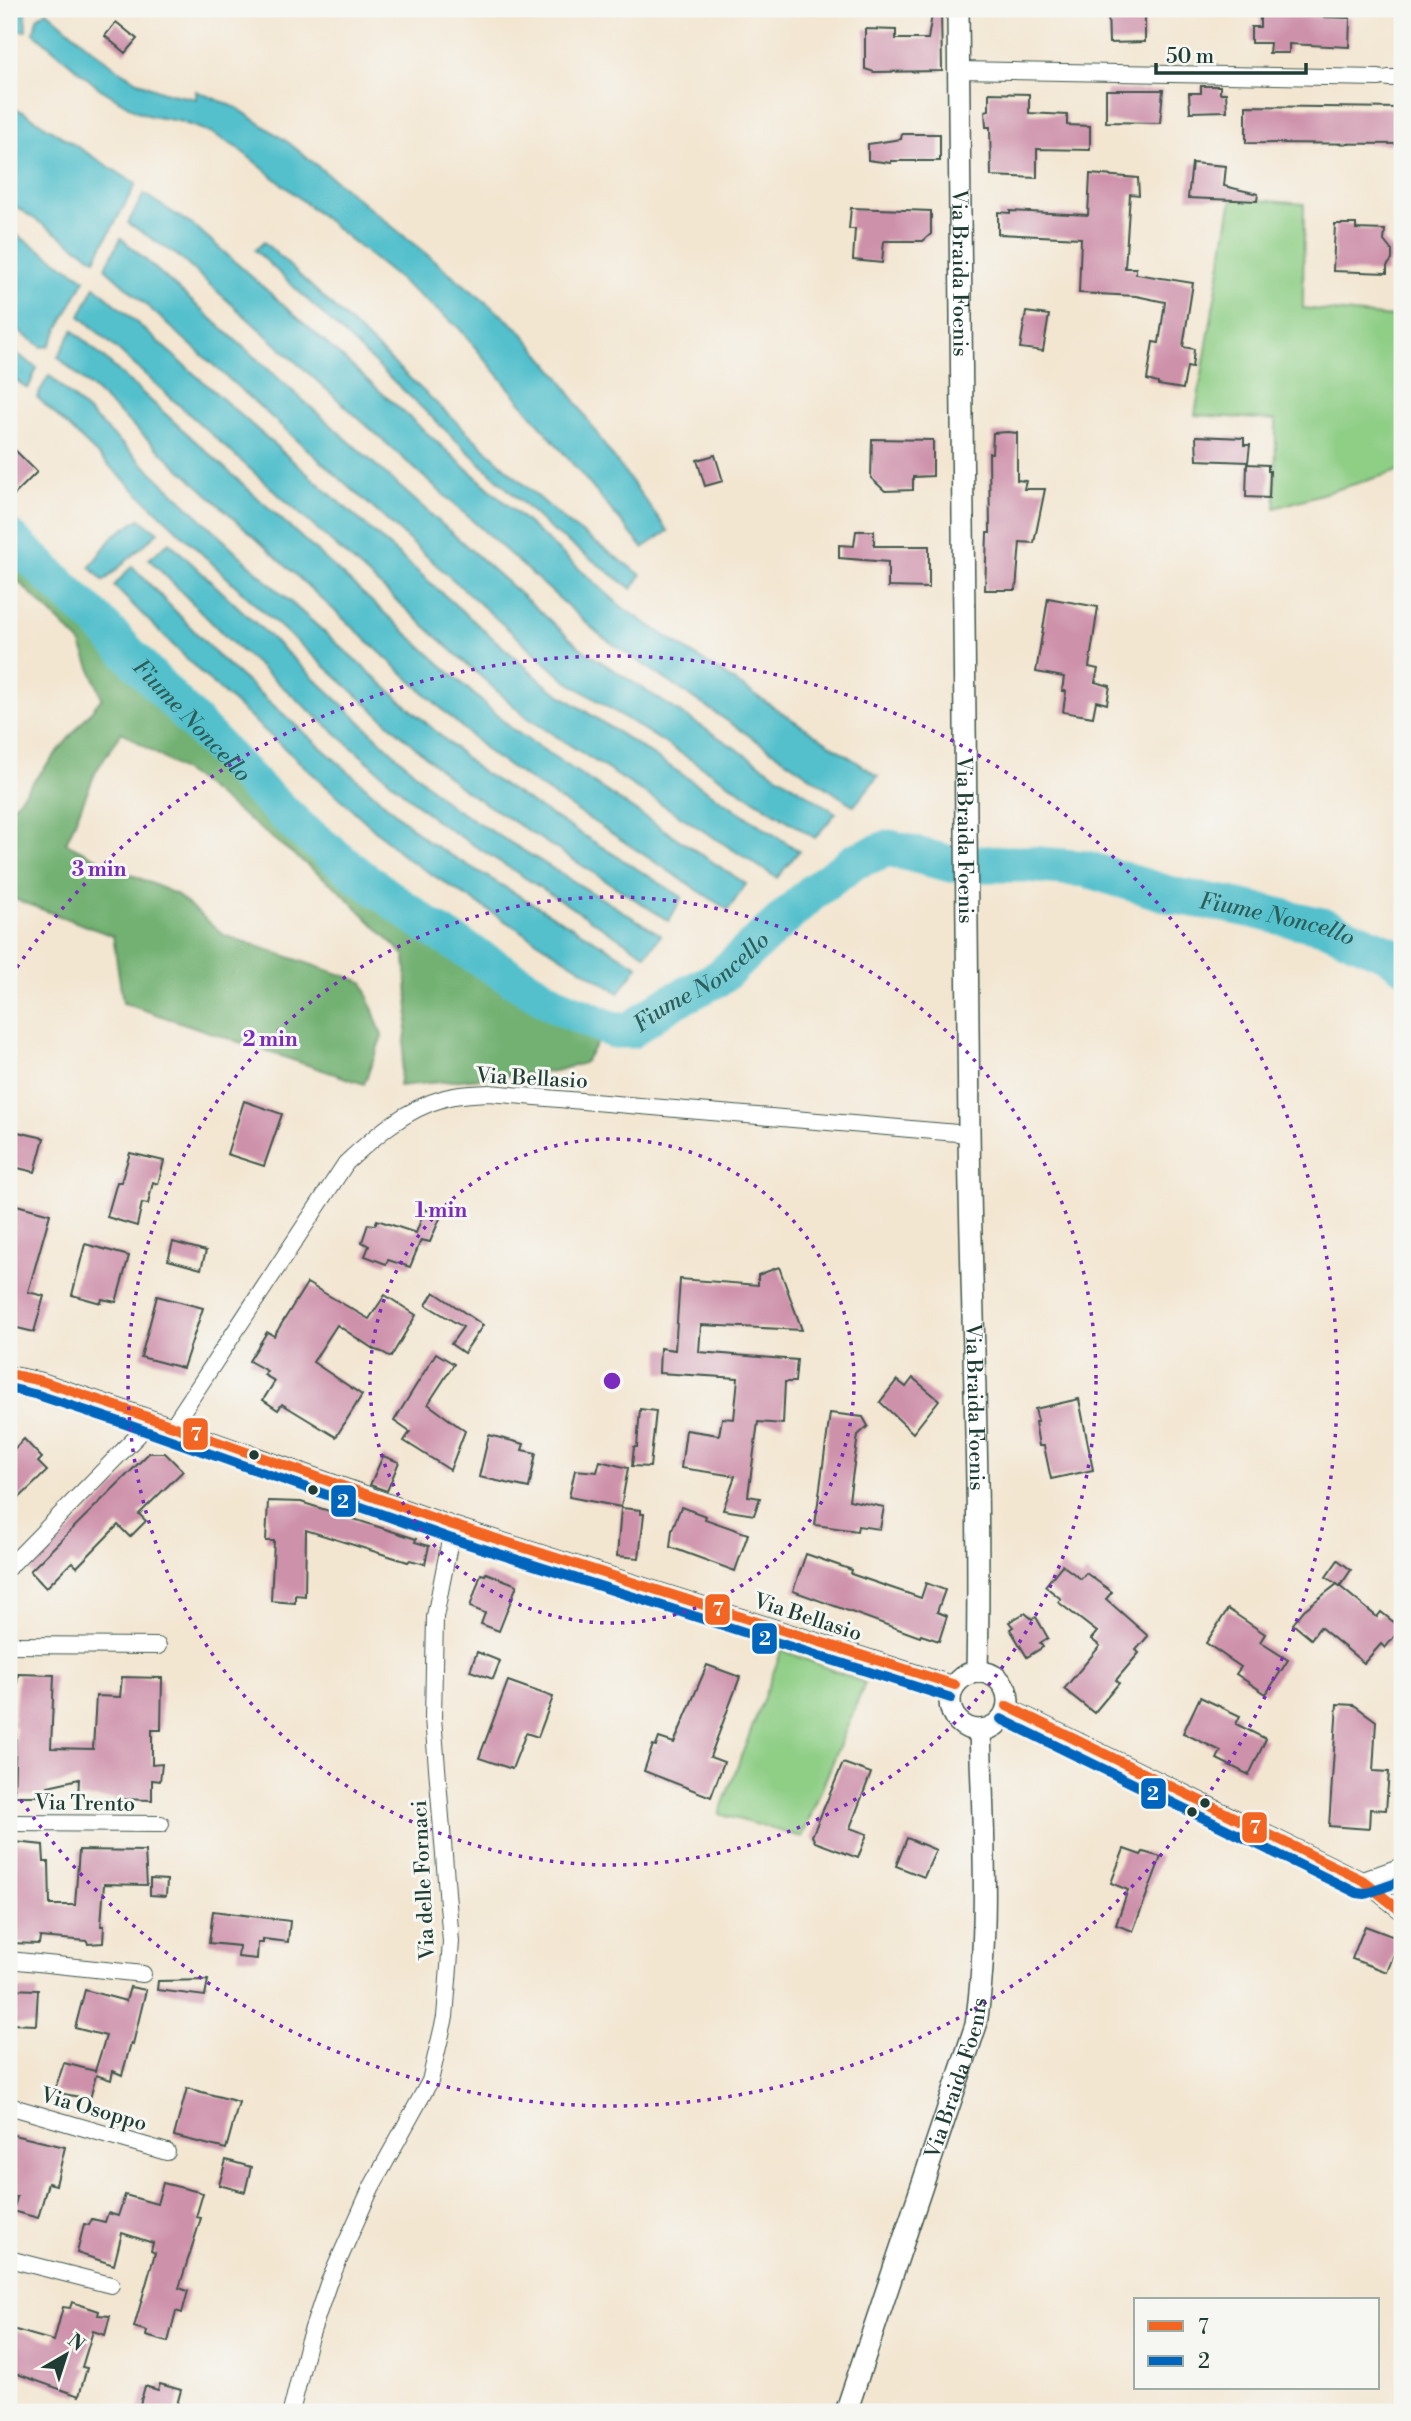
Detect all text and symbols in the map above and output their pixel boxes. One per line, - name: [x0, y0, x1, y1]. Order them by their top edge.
- scale bar: [1156, 32, 1306, 76]
- text: 50 m: [1166, 44, 1214, 70]
- street label: Via Braida Foenis: [945, 188, 973, 357]
- water label: Fiume Noncello: [126, 653, 256, 788]
- street label: Via Braida Foenis: [950, 755, 978, 924]
- text: 3 min: [72, 857, 126, 883]
- water label: Fiume Noncello: [1197, 887, 1359, 952]
- water label: Fiume Noncello: [628, 926, 775, 1039]
- text: 2 min: [242, 1027, 298, 1053]
- street label: Via Bellasio: [474, 1063, 589, 1095]
- text: 1 min: [415, 1198, 467, 1224]
- street label: Via Braida Foenis: [959, 1322, 989, 1491]
- centre of rings: [600, 1369, 624, 1393]
- line badge: 7: [182, 1417, 209, 1451]
- text: 7: [190, 1423, 202, 1447]
- unlabelled marker: [247, 1448, 261, 1462]
- unlabelled marker: [306, 1483, 320, 1497]
- line badge: 2: [330, 1484, 357, 1518]
- text: 2: [337, 1490, 349, 1514]
- street label: Via Bellasio: [749, 1588, 865, 1648]
- line badge: 7: [704, 1593, 731, 1626]
- text: 7: [712, 1598, 724, 1622]
- line badge: 2: [751, 1622, 778, 1655]
- text: 2: [759, 1627, 771, 1651]
- line badge: 2: [1140, 1777, 1167, 1810]
- text: 2: [1147, 1782, 1159, 1806]
- street label: Via Trento: [33, 1790, 135, 1818]
- unlabelled marker: [1198, 1796, 1212, 1810]
- street label: Via delle Fornaci: [407, 1799, 441, 1961]
- unlabelled marker: [1185, 1805, 1199, 1819]
- line badge: 7: [1241, 1811, 1268, 1844]
- text: 7: [1249, 1816, 1261, 1840]
- street label: Via Braida Foenis: [920, 1996, 993, 2163]
- street label: Via Osoppo: [37, 2082, 150, 2138]
- legend: [1134, 2298, 1380, 2390]
- text: 7: [1198, 2315, 1209, 2341]
- north arrow: [32, 2320, 102, 2390]
- text: N: [63, 2329, 89, 2357]
- text: 2: [1198, 2349, 1210, 2375]

